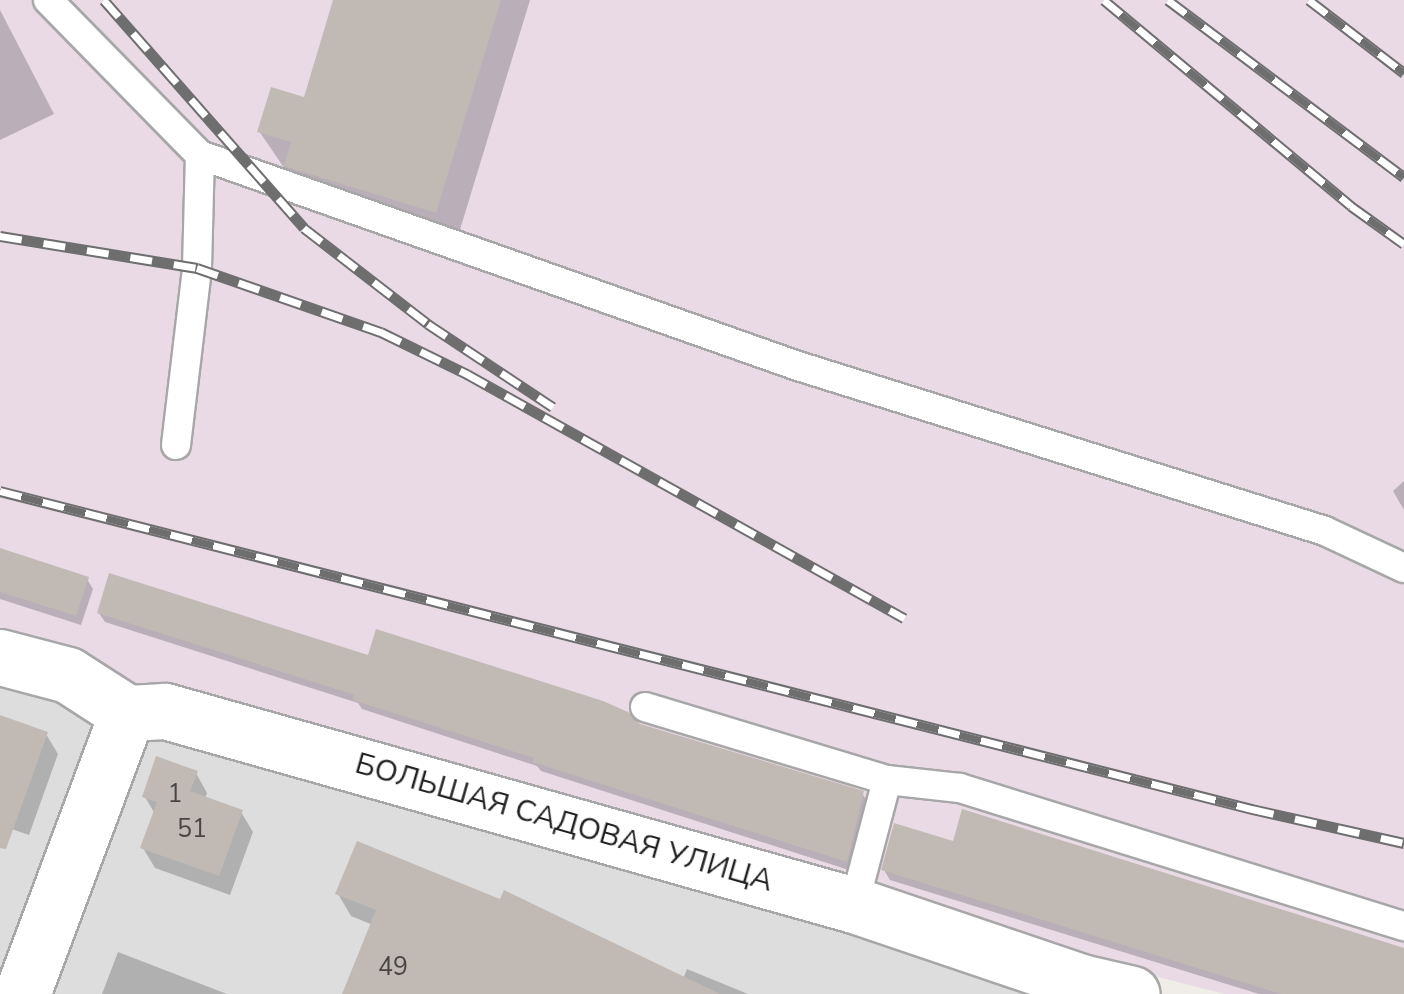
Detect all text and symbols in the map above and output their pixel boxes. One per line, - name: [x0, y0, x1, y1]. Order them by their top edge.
- street label: БОЛЬШАЯ САДОВАЯ УЛИЦА: [351, 746, 777, 900]
- house number: 1: [168, 779, 182, 809]
- house number: 51: [177, 814, 207, 844]
- house number: 49: [378, 952, 408, 982]

